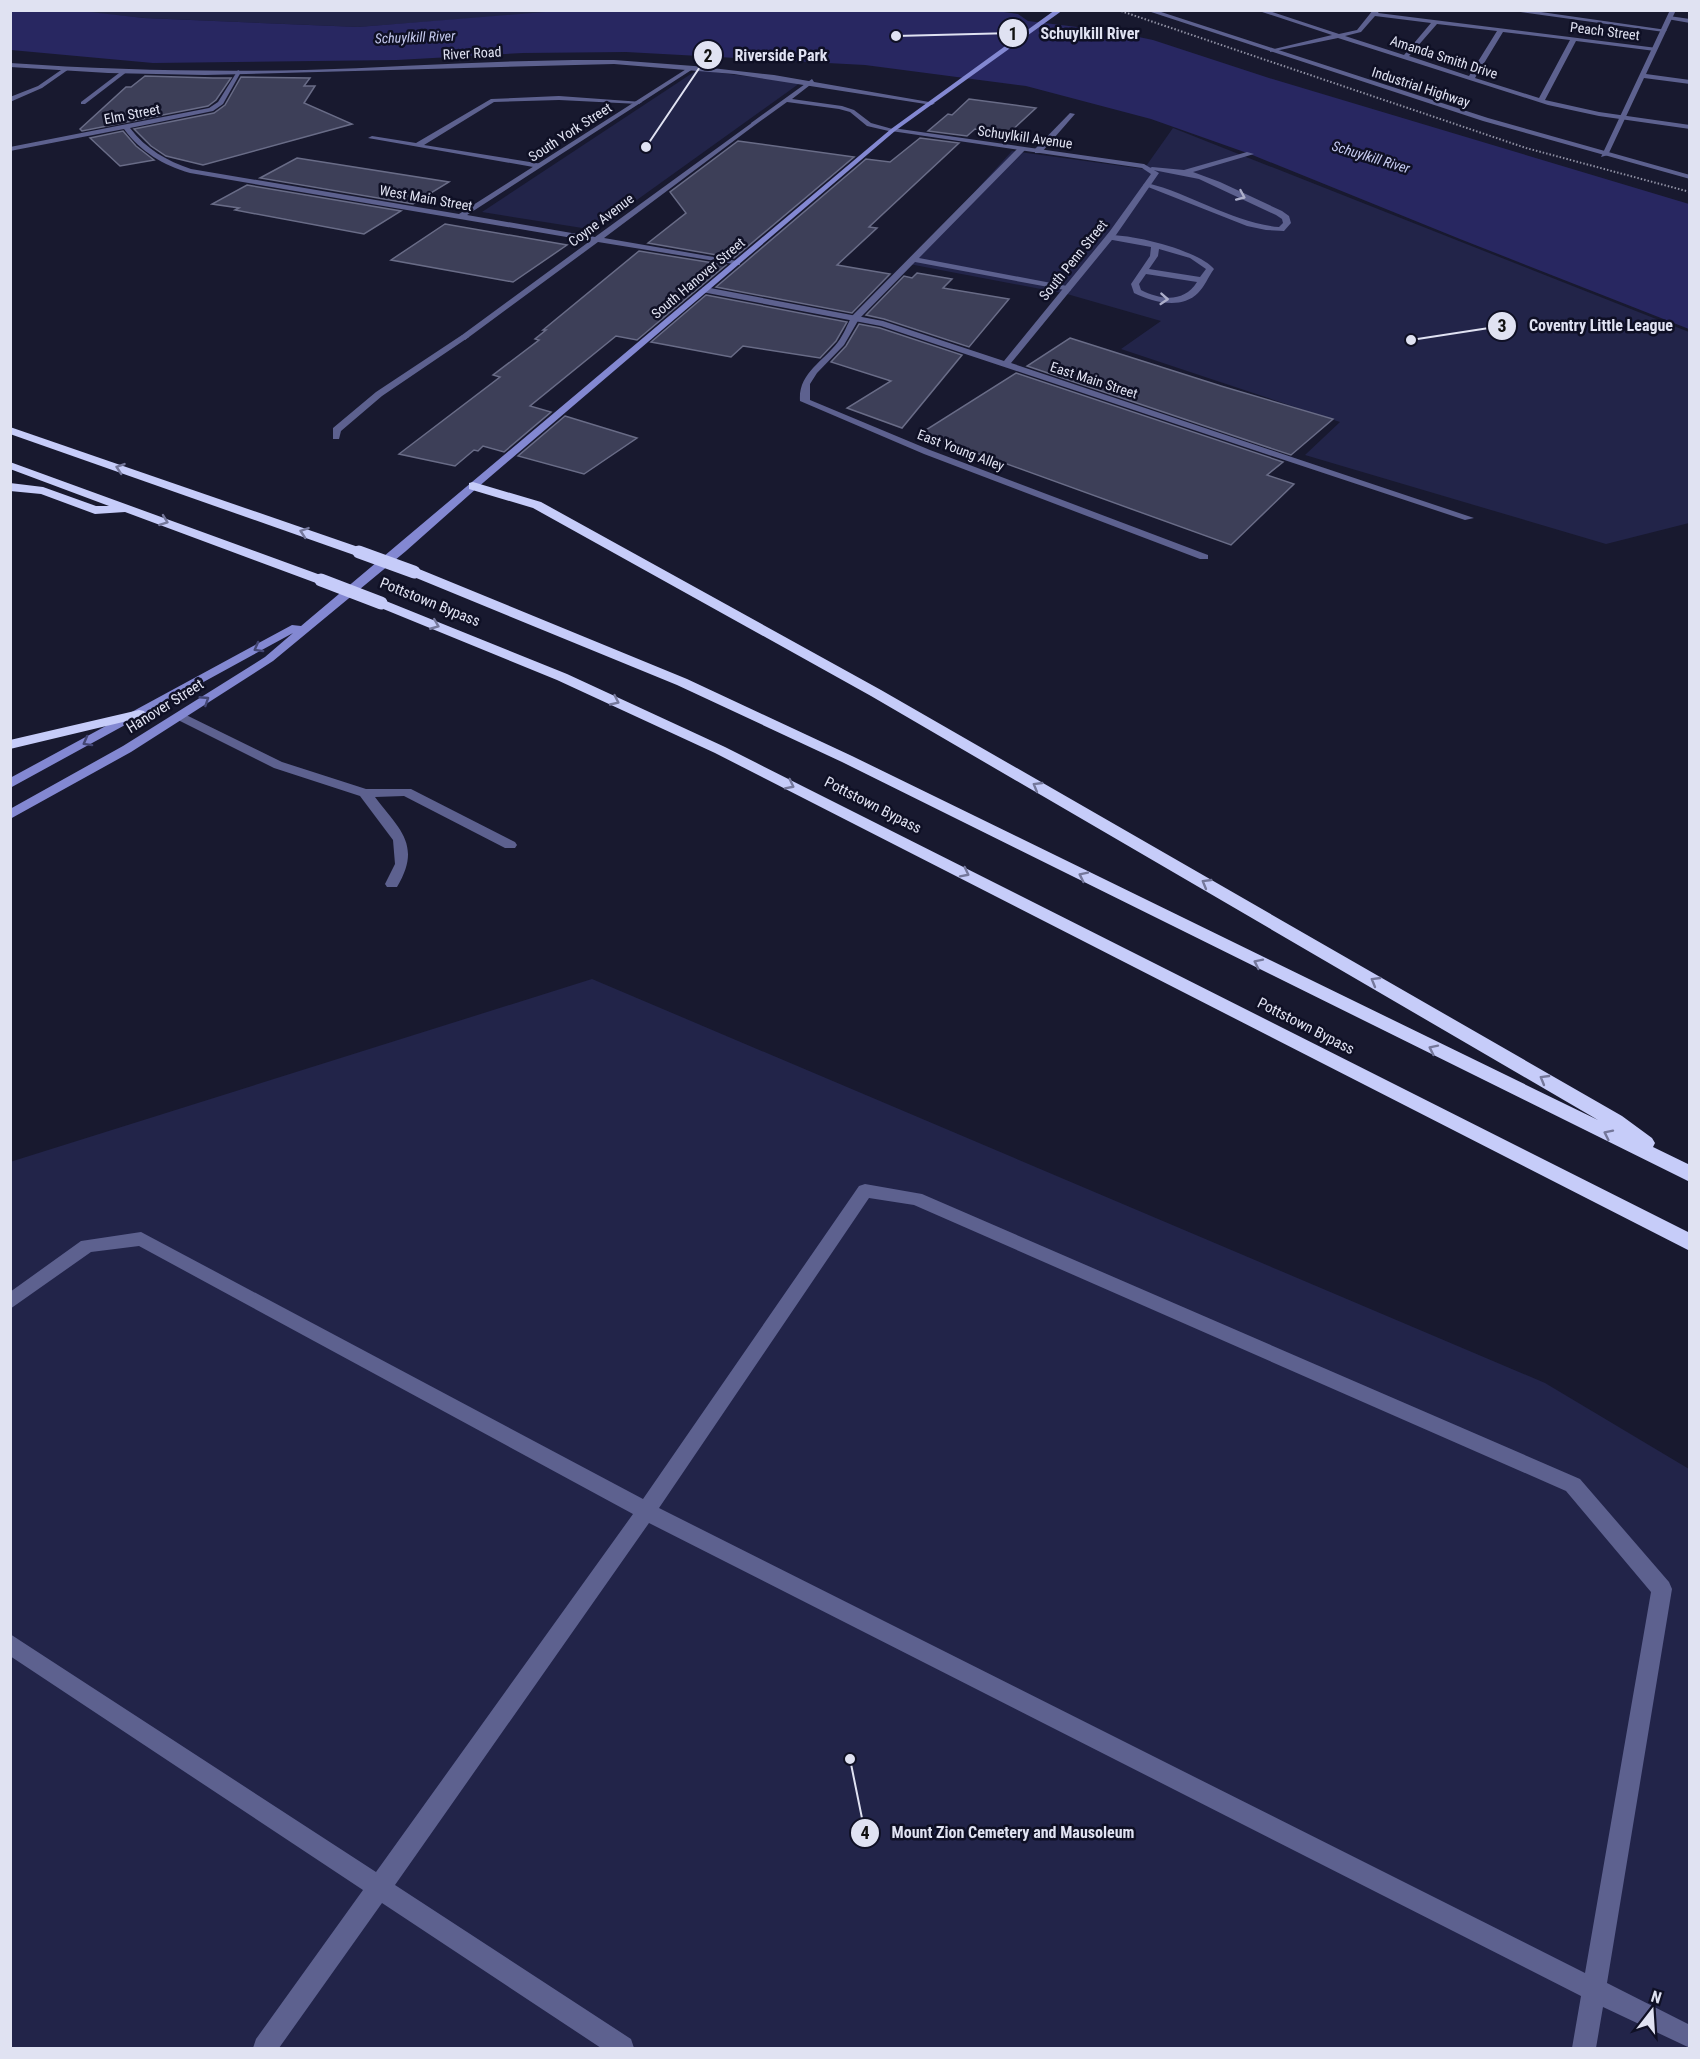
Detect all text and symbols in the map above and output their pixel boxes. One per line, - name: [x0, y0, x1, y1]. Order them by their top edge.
- callout: Schuylkill River: [998, 16, 1152, 50]
- street label: Peach Street: [1569, 19, 1641, 43]
- text: 1: [1008, 23, 1018, 44]
- text: Schuylkill River: [1040, 24, 1140, 43]
- water label: Schuylkill River: [375, 28, 456, 46]
- street label: Amanda Smith Drive: [1388, 32, 1500, 82]
- callout: Riverside Park: [693, 38, 840, 72]
- street label: River Road: [442, 43, 502, 63]
- text: 2: [703, 45, 713, 66]
- text: Riverside Park: [735, 46, 828, 65]
- street label: Industrial Highway: [1370, 64, 1472, 110]
- street label: South York Street: [526, 99, 614, 165]
- street label: Elm Street: [103, 101, 161, 127]
- street label: Schuylkill Avenue: [976, 122, 1074, 152]
- water label: Schuylkill River: [1330, 138, 1413, 177]
- street label: West Main Street: [378, 182, 474, 214]
- one-way arrow: [1235, 188, 1246, 200]
- street label: Coyne Avenue: [565, 190, 637, 250]
- street label: South Penn Street: [1036, 217, 1110, 303]
- street label: South Hanover Street: [648, 234, 748, 322]
- one-way arrow: [1160, 292, 1169, 305]
- callout: Coventry Little League: [1487, 309, 1685, 343]
- text: 3: [1497, 315, 1507, 336]
- text: Coventry Little League: [1529, 316, 1673, 335]
- street label: East Main Street: [1048, 358, 1140, 402]
- street label: East Young Alley: [915, 426, 1007, 474]
- one-way arrow: [115, 462, 126, 475]
- one-way arrow: [158, 514, 169, 526]
- one-way arrow: [299, 527, 310, 540]
- street label: Pottstown Bypass: [377, 574, 483, 630]
- one-way arrow: [429, 618, 440, 630]
- one-way arrow: [253, 641, 264, 652]
- street label: Hanover Street: [123, 675, 207, 737]
- one-way arrow: [608, 694, 619, 706]
- one-way arrow: [199, 696, 210, 707]
- one-way arrow: [83, 735, 93, 746]
- street label: Pottstown Bypass: [821, 773, 925, 837]
- one-way arrow: [784, 778, 795, 789]
- one-way arrow: [1033, 782, 1043, 793]
- one-way arrow: [958, 866, 969, 877]
- one-way arrow: [1079, 872, 1090, 883]
- one-way arrow: [1202, 879, 1212, 891]
- one-way arrow: [1254, 958, 1265, 970]
- one-way arrow: [1371, 977, 1381, 988]
- street label: Pottstown Bypass: [1254, 994, 1358, 1058]
- one-way arrow: [1429, 1045, 1439, 1056]
- one-way arrow: [1539, 1075, 1550, 1086]
- one-way arrow: [1604, 1130, 1615, 1142]
- callout: Mount Zion Cemetery and Mausoleum: [850, 1816, 1147, 1850]
- text: 4: [860, 1822, 870, 1843]
- text: Mount Zion Cemetery and Mausoleum: [892, 1823, 1135, 1842]
- north arrow: [1622, 1981, 1682, 2041]
- text: N: [1649, 1987, 1664, 2008]

